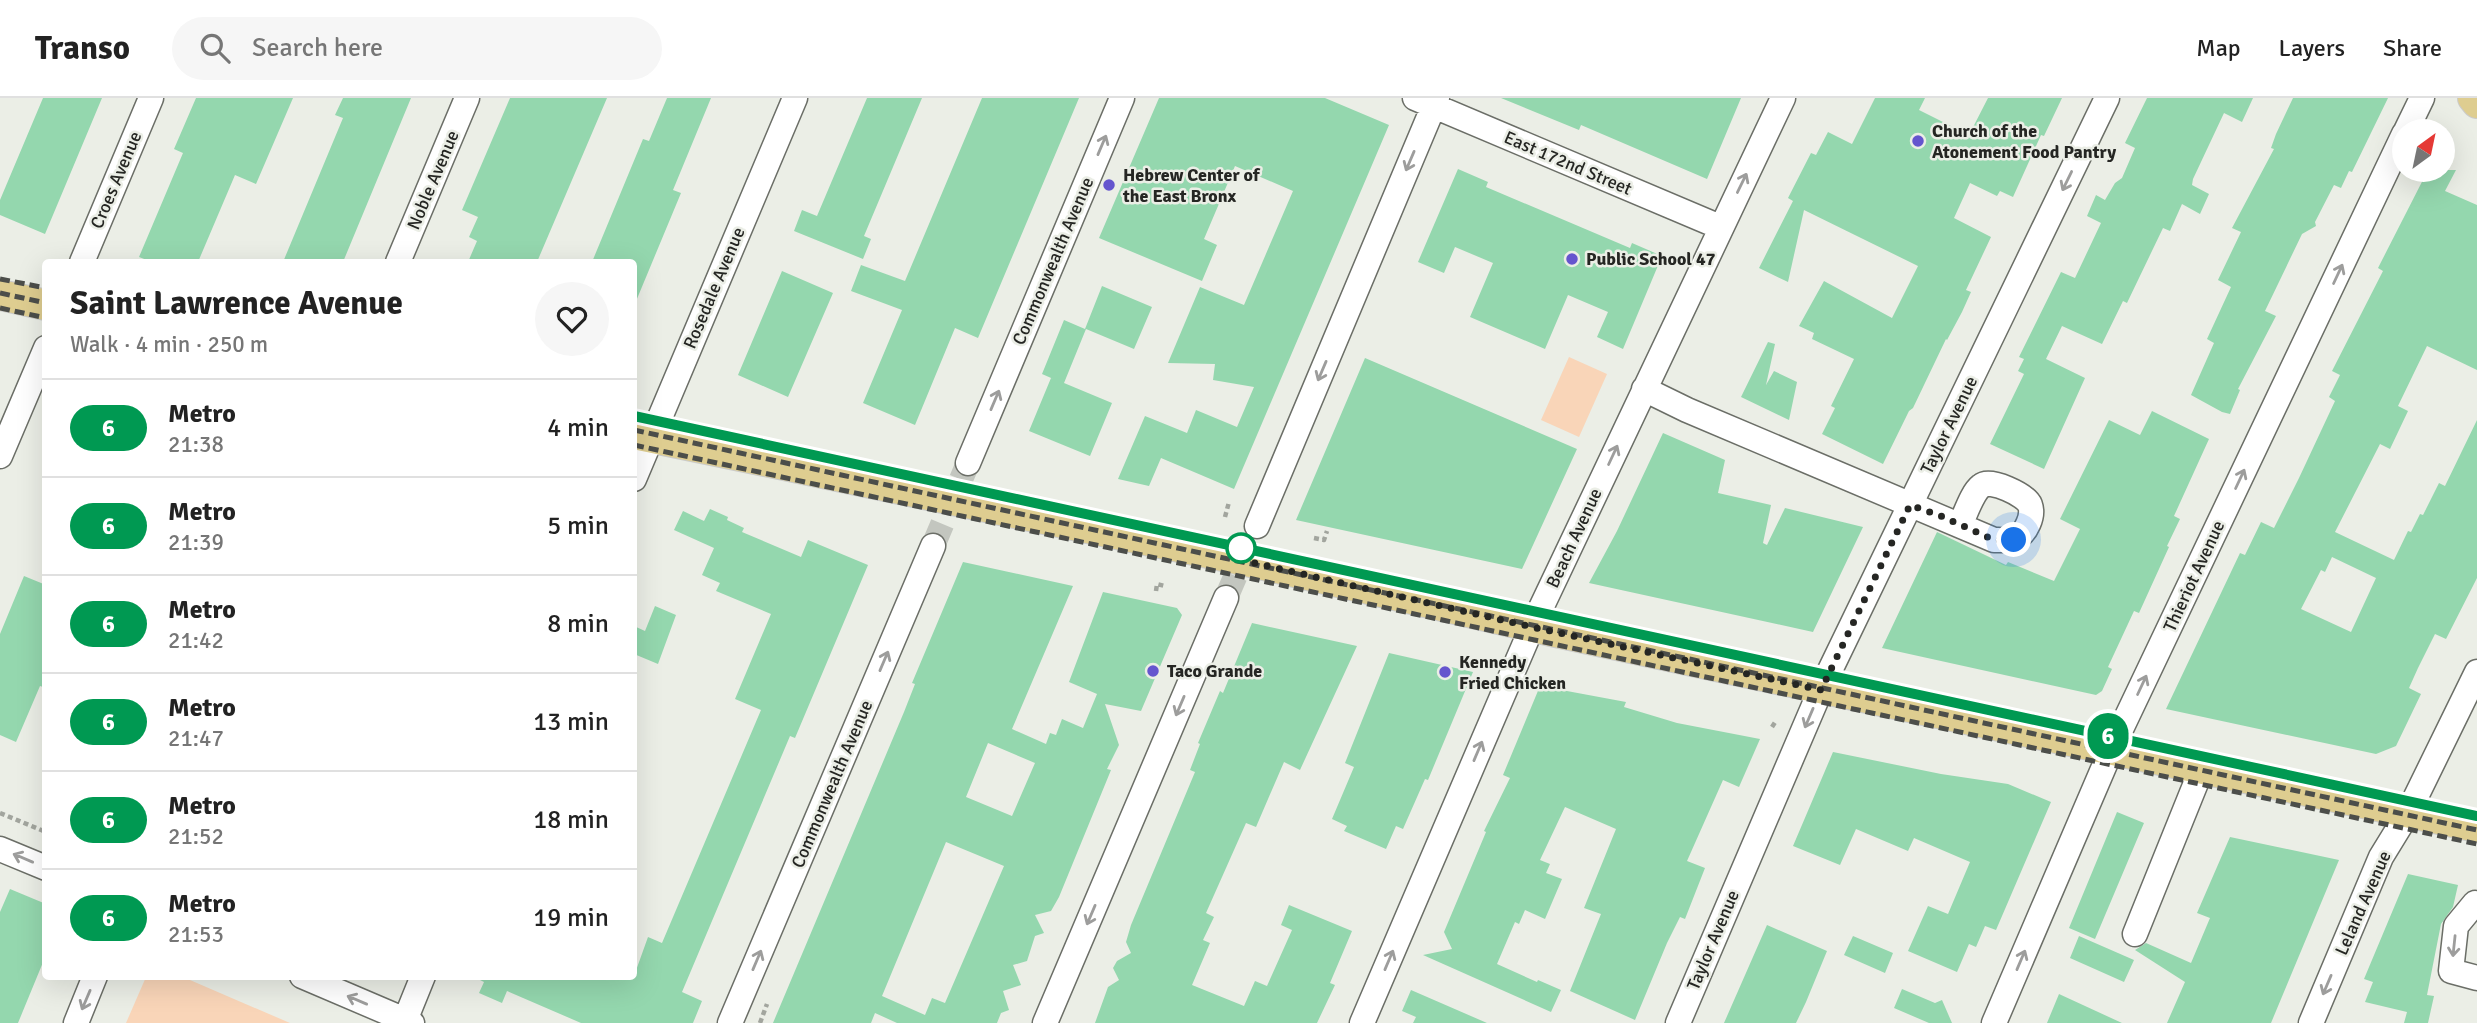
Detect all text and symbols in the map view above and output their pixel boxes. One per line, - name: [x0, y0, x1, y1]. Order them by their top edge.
- search box: [172, 17, 662, 80]
- text: Transo: [35, 28, 130, 69]
- icon: search: [196, 29, 234, 67]
- text: Search here: [252, 32, 383, 64]
- text: Map: [2196, 33, 2241, 63]
- text: Layers: [2279, 33, 2345, 63]
- text: Share: [2383, 33, 2442, 63]
- north arrow: [2392, 119, 2455, 182]
- map controls: [2392, 119, 2455, 182]
- place label: Church of the Atonement Food Pantry: [1932, 120, 2116, 163]
- street label: East 172nd Street: [1501, 126, 1635, 200]
- street label: Noble Avenue: [402, 127, 464, 233]
- street label: Croes Avenue: [86, 128, 146, 232]
- marker: Church of the Atonement Food Pantry: [1910, 133, 1926, 149]
- one-way arrow: [1097, 135, 1110, 157]
- one-way arrow: [1403, 150, 1416, 171]
- place label: Hebrew Center of the East Bronx: [1122, 164, 1261, 207]
- one-way arrow: [2059, 170, 2073, 191]
- one-way arrow: [1736, 173, 1749, 194]
- street label: Commonwealth Avenue: [1008, 174, 1098, 348]
- marker: Hebrew Center of the East Bronx: [1101, 177, 1117, 193]
- street label: Rosedale Avenue: [679, 224, 749, 352]
- place label: Public School 47: [1586, 248, 1716, 270]
- marker: Public School 47: [1564, 251, 1580, 267]
- one-way arrow: [2332, 264, 2345, 285]
- button: heart: [535, 282, 609, 356]
- text: Saint Lawrence Avenue: [70, 283, 403, 324]
- text: Walk · 4 min · 250 m: [70, 330, 268, 359]
- one-way arrow: [1315, 359, 1328, 381]
- street label: Taylor Avenue: [1916, 372, 1982, 478]
- one-way arrow: [989, 390, 1002, 411]
- text: Metro: [168, 398, 236, 430]
- text: 4 min: [547, 412, 609, 444]
- text: 6: [102, 413, 115, 443]
- text: 21:38: [168, 430, 224, 459]
- one-way arrow: [1607, 444, 1620, 466]
- one-way arrow: [2234, 469, 2247, 490]
- street label: Beach Avenue: [1541, 485, 1607, 591]
- text: Metro: [168, 496, 236, 528]
- text: 5 min: [547, 510, 609, 542]
- text: 6: [102, 511, 115, 541]
- street label: Thieriot Avenue: [2159, 517, 2229, 635]
- your location: [1996, 522, 2031, 557]
- text: 21:39: [168, 528, 224, 557]
- unlabelled marker: [1226, 533, 1256, 563]
- text: Metro: [168, 594, 236, 626]
- text: 8 min: [547, 608, 609, 640]
- text: 6: [102, 609, 115, 639]
- text: 21:42: [168, 626, 224, 655]
- one-way arrow: [878, 650, 891, 672]
- place label: Kennedy Fried Chicken: [1459, 651, 1566, 694]
- place label: Taco Grande: [1167, 660, 1262, 682]
- marker: Taco Grande: [1145, 663, 1161, 679]
- marker: Kennedy Fried Chicken: [1437, 664, 1453, 680]
- one-way arrow: [2136, 675, 2150, 696]
- text: Metro: [168, 692, 236, 724]
- one-way arrow: [1173, 694, 1186, 716]
- street label: Commonwealth Avenue: [787, 697, 877, 871]
- text: 13 min: [533, 706, 609, 738]
- one-way arrow: [1801, 706, 1814, 728]
- text: 6: [102, 707, 115, 737]
- line badge: 6: [2085, 713, 2131, 759]
- text: 6: [2102, 721, 2114, 751]
- text: 21:47: [168, 724, 224, 753]
- one-way arrow: [1472, 741, 1485, 762]
- text: Metro: [168, 790, 236, 822]
- text: 18 min: [533, 804, 609, 836]
- text: 6: [102, 805, 115, 835]
- text: 21:52: [168, 822, 224, 851]
- street label: Leland Avenue: [2330, 847, 2396, 959]
- one-way arrow: [12, 851, 34, 864]
- street label: Taylor Avenue: [1682, 887, 1744, 993]
- text: Metro: [168, 888, 236, 920]
- text: 19 min: [533, 902, 609, 934]
- text: 6: [102, 903, 115, 933]
- one-way arrow: [1084, 904, 1097, 925]
- text: 21:53: [168, 920, 224, 949]
- one-way arrow: [2447, 934, 2460, 956]
- one-way arrow: [751, 950, 764, 971]
- one-way arrow: [1383, 950, 1396, 972]
- one-way arrow: [2016, 950, 2029, 972]
- one-way arrow: [2320, 974, 2333, 995]
- one-way arrow: [78, 988, 91, 1010]
- one-way arrow: [346, 993, 368, 1006]

